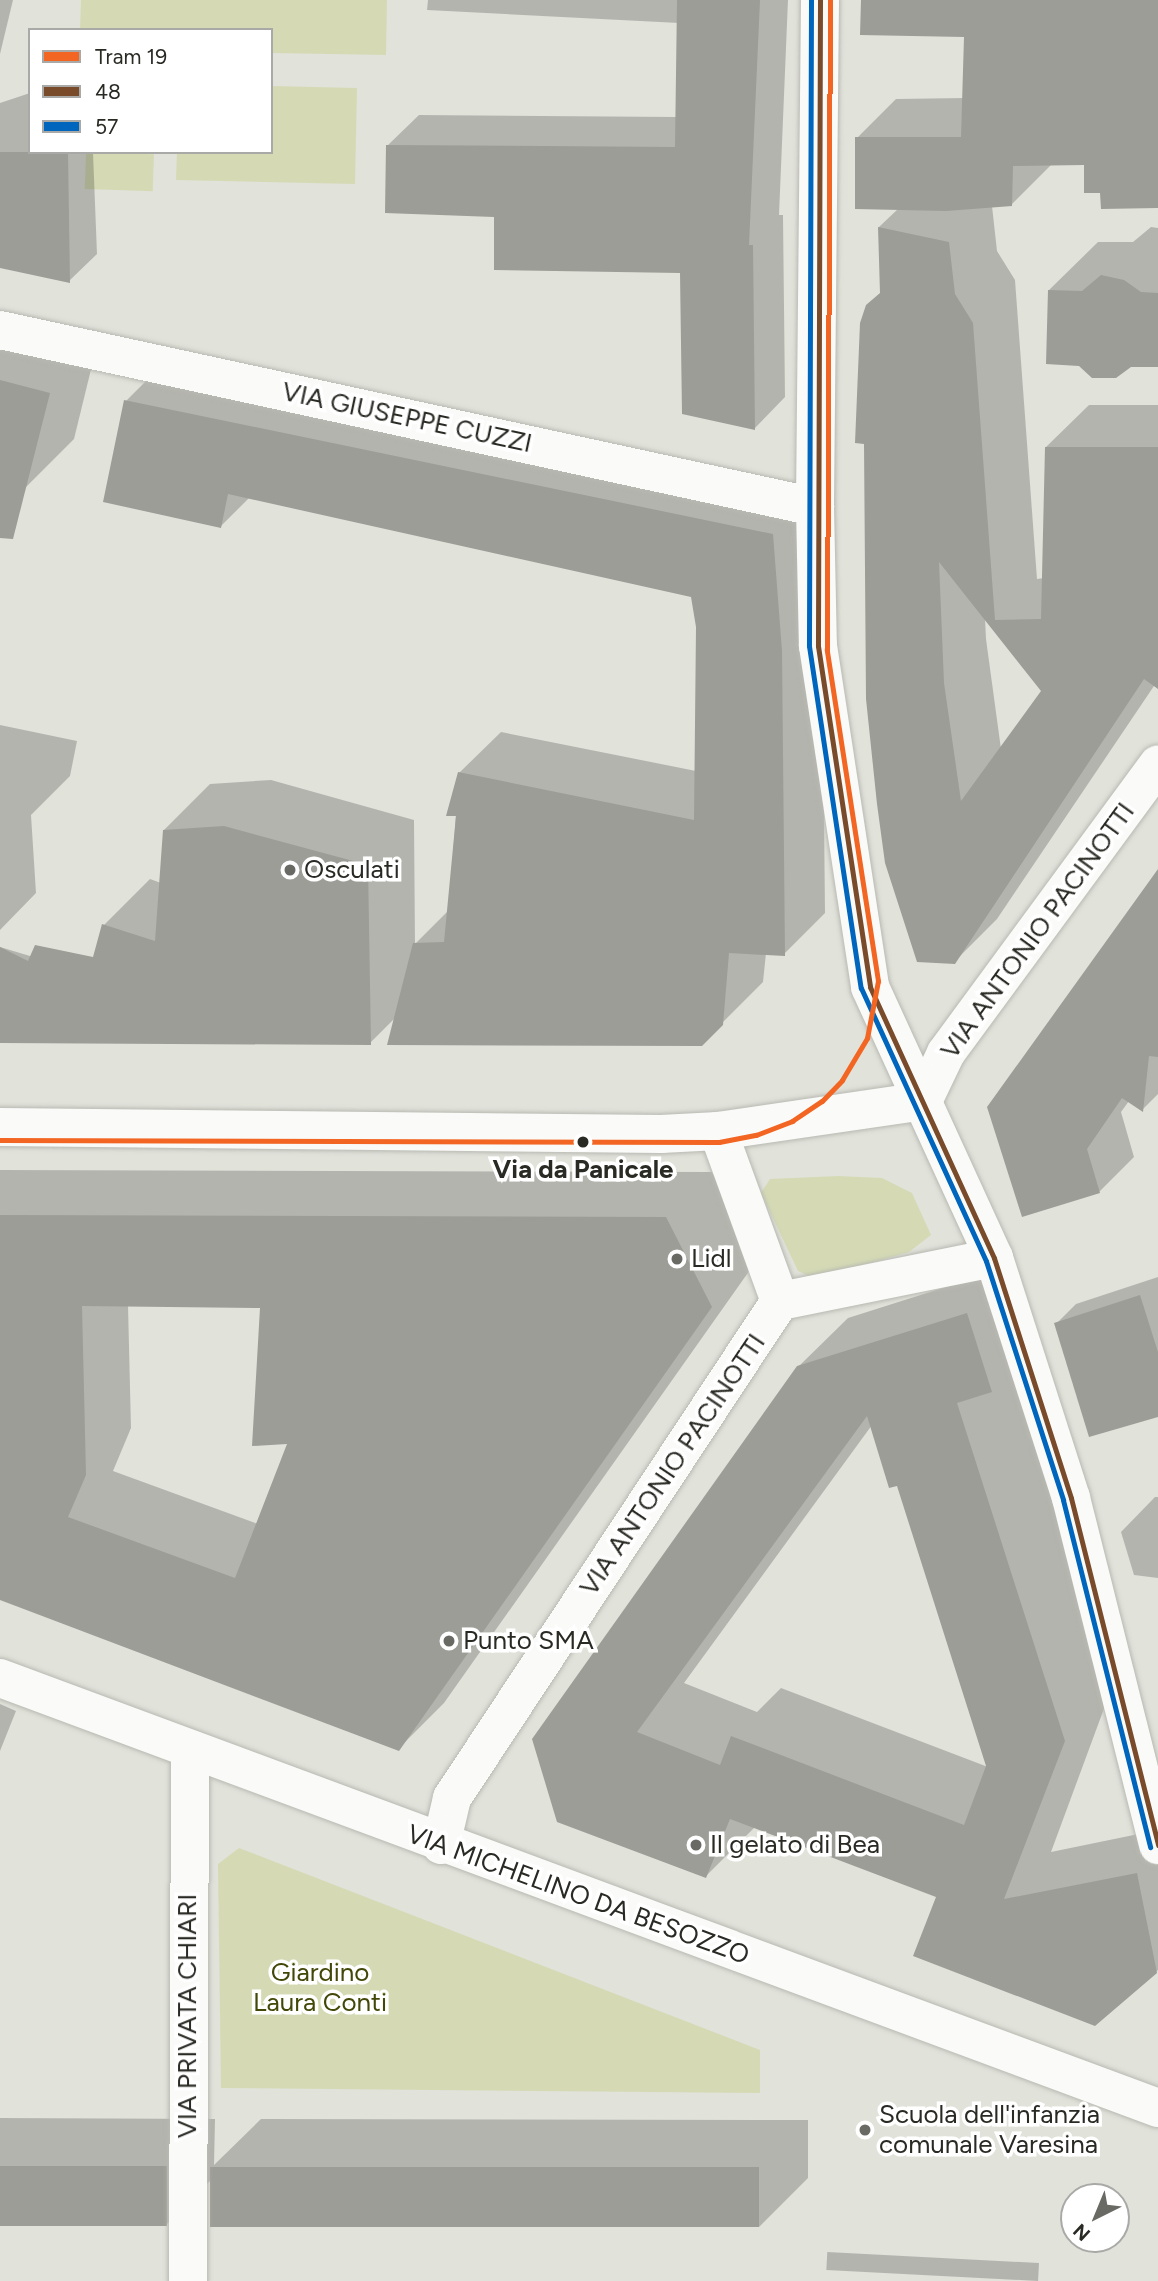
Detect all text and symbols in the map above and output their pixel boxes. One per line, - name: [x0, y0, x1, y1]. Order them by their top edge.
- legend: [28, 28, 273, 154]
- text: Tram 19: [95, 44, 167, 69]
- text: 48: [95, 79, 121, 104]
- text: 57: [95, 114, 118, 139]
- street label: VIA GIUSEPPE CUZZI: [279, 376, 535, 460]
- street label: VIA ANTONIO PACINOTTI: [935, 797, 1141, 1065]
- place label: Osculati: [304, 854, 400, 886]
- marker: Osculati: [282, 862, 298, 878]
- marker: Via da Panicale: [573, 1132, 593, 1152]
- place label: Via da Panicale: [493, 1154, 673, 1186]
- place label: Lidl: [691, 1243, 732, 1275]
- marker: Lidl: [669, 1251, 685, 1267]
- street label: VIA ANTONIO PACINOTTI: [574, 1328, 772, 1602]
- place label: Punto SMA: [463, 1625, 594, 1657]
- marker: Punto SMA: [441, 1633, 457, 1649]
- street label: VIA MICHELINO DA BESOZZO: [403, 1818, 753, 1972]
- place label: Il gelato di Bea: [710, 1829, 880, 1861]
- marker: Il gelato di Bea: [688, 1837, 704, 1853]
- street label: VIA PRIVATA CHIARI: [172, 1894, 204, 2138]
- park label: Giardino Laura Conti: [253, 1957, 387, 2018]
- place label: Scuola dell'infanzia comunale Varesina: [879, 2099, 1100, 2160]
- marker: Scuola dell'infanzia comunale Varesina: [857, 2122, 873, 2138]
- north arrow: [1060, 2183, 1130, 2253]
- text: N: [1068, 2219, 1095, 2246]

